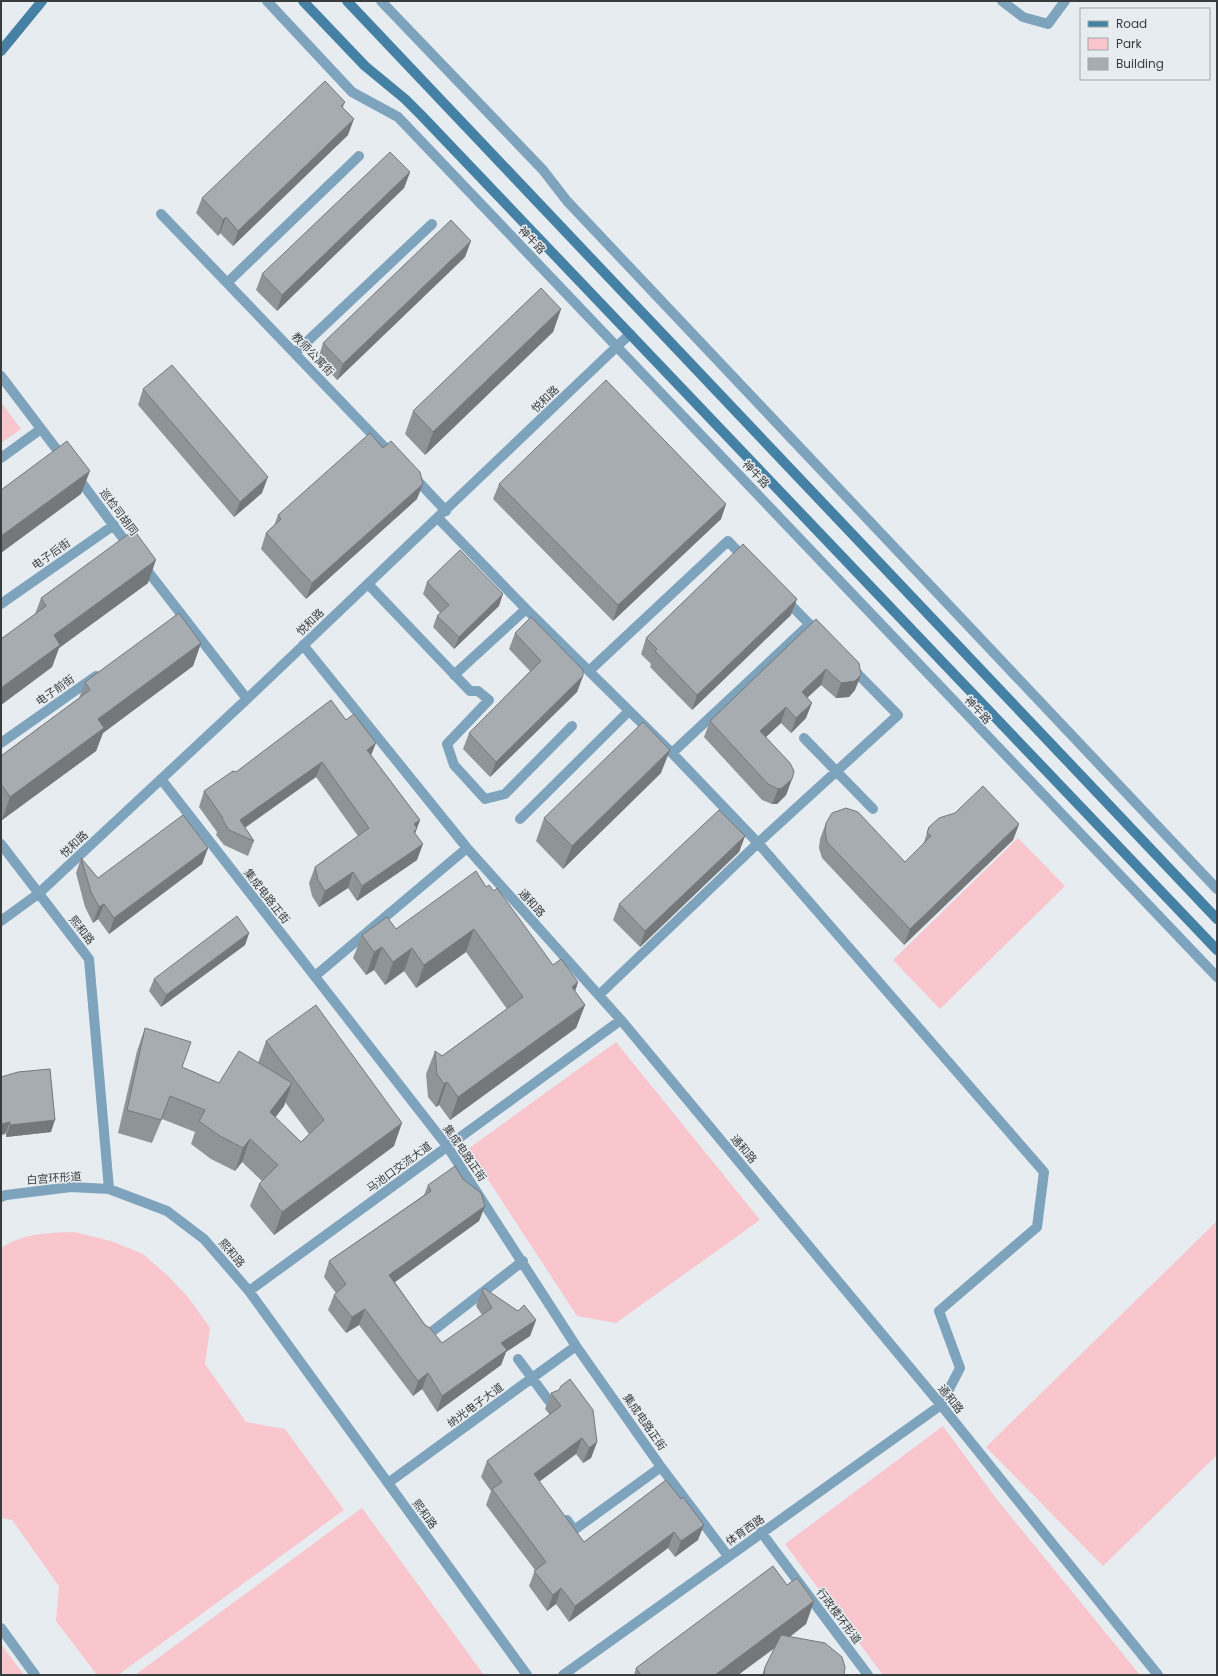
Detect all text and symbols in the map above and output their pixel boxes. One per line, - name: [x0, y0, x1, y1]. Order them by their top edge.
- legend: [1080, 8, 1210, 80]
- text: Road: [1116, 15, 1147, 32]
- text: Park: [1116, 35, 1143, 52]
- text: Building: [1116, 55, 1164, 72]
- street label: 神牛路: [515, 223, 549, 257]
- street label: 教师公寓街: [288, 329, 338, 379]
- street label: 悦和路: [528, 382, 562, 416]
- street label: 神牛路: [739, 457, 773, 491]
- street label: 巡检司胡同: [96, 485, 142, 539]
- street label: 电子后街: [28, 535, 74, 573]
- street label: 悦和路: [293, 605, 327, 639]
- street label: 电子前街: [32, 671, 78, 709]
- street label: 神牛路: [961, 692, 995, 728]
- street label: 悦和路: [56, 827, 92, 861]
- street label: 集成电路正街: [240, 865, 294, 927]
- street label: 通和路: [515, 885, 549, 921]
- street label: 熙和路: [66, 912, 98, 948]
- street label: 集成电路正街: [440, 1121, 490, 1185]
- street label: 通和路: [727, 1131, 761, 1167]
- street label: 马池口交流大道: [363, 1138, 435, 1196]
- street label: 白宫环形道: [26, 1168, 82, 1188]
- street label: 熙和路: [215, 1235, 249, 1271]
- street label: 纳光电子大道: [444, 1379, 506, 1431]
- street label: 通和路: [934, 1381, 968, 1417]
- street label: 集成电路正街: [620, 1390, 670, 1454]
- street label: 熙和路: [409, 1496, 441, 1532]
- street label: 体育西路: [722, 1511, 768, 1549]
- street label: 行政楼环形道: [813, 1585, 865, 1647]

